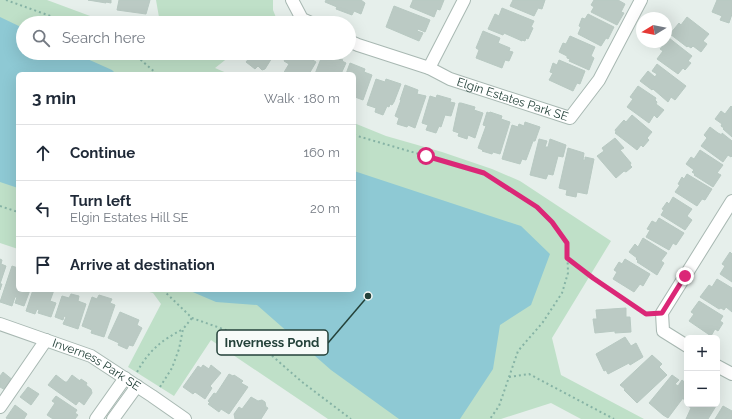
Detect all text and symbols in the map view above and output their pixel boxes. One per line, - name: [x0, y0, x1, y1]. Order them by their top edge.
- north arrow: [636, 12, 672, 48]
- search box: [16, 16, 356, 60]
- icon: search: [30, 27, 52, 49]
- text: Search here: [62, 29, 145, 47]
- street label: Elgin Estates Park SE: [455, 75, 570, 124]
- text: 3 min: [32, 88, 76, 108]
- text: Walk · 180 m: [264, 91, 340, 106]
- icon: ahead: [32, 142, 54, 164]
- text: Continue: [70, 144, 135, 162]
- text: 160 m: [303, 145, 340, 160]
- route start: [417, 147, 435, 165]
- text: Turn left: [70, 192, 131, 210]
- icon: left: [32, 198, 54, 220]
- text: 20 m: [310, 201, 340, 216]
- text: Elgin Estates Hill SE: [70, 210, 188, 225]
- icon: arrive: [32, 254, 54, 276]
- text: Arrive at destination: [70, 256, 215, 274]
- route end: [676, 267, 694, 285]
- callout: Inverness Pond: [217, 330, 328, 355]
- text: Inverness Pond: [225, 335, 319, 350]
- map controls: [684, 335, 720, 407]
- button: +: [684, 335, 720, 371]
- street label: Inverness Park SE: [50, 336, 143, 393]
- button: −: [684, 371, 720, 407]

